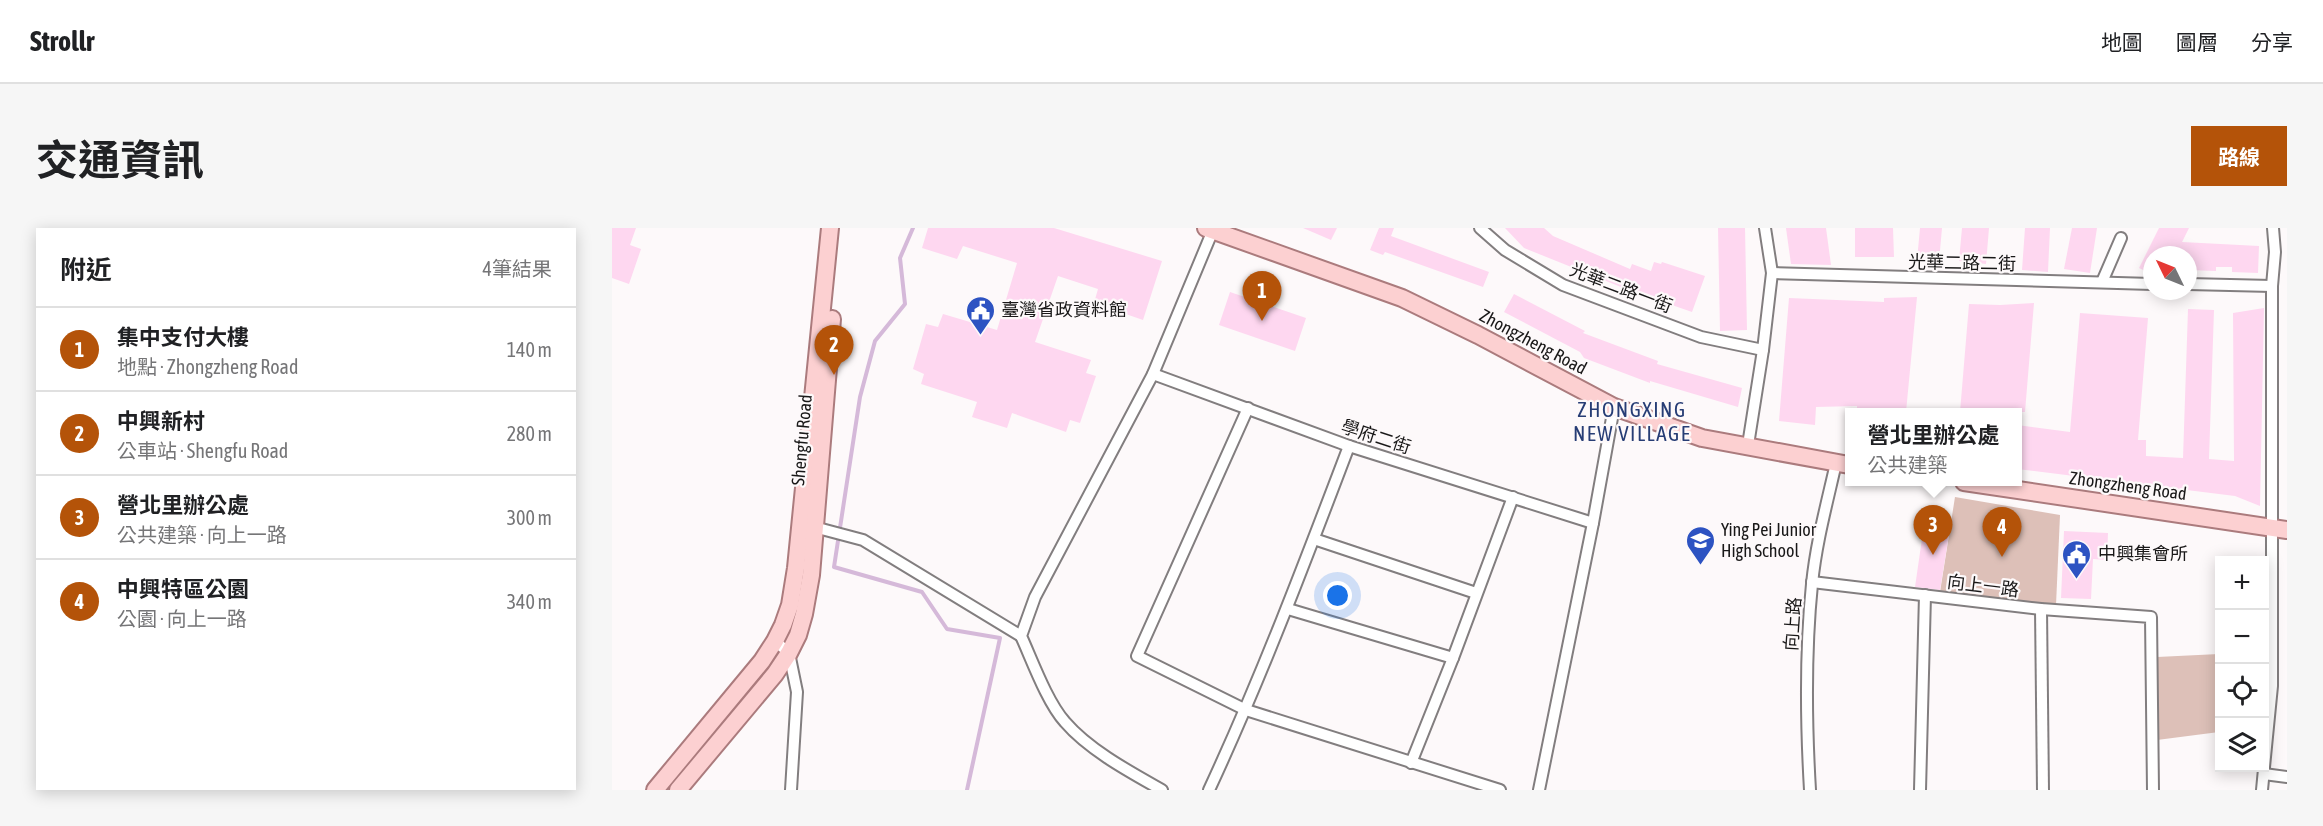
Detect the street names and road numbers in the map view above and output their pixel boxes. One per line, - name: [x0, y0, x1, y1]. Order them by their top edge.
- street label: 光華二路二街: [1908, 251, 2016, 274]
- street label: 光華二路一街: [1567, 258, 1675, 317]
- street label: Zhongzheng Road: [1476, 304, 1590, 379]
- street label: Shengfu Road: [787, 394, 816, 486]
- street label: 學府二街: [1339, 415, 1414, 458]
- street label: Zhongzheng Road: [2068, 467, 2188, 504]
- street label: 向上一路: [1946, 571, 2020, 600]
- street label: 向上路: [1780, 596, 1805, 652]

